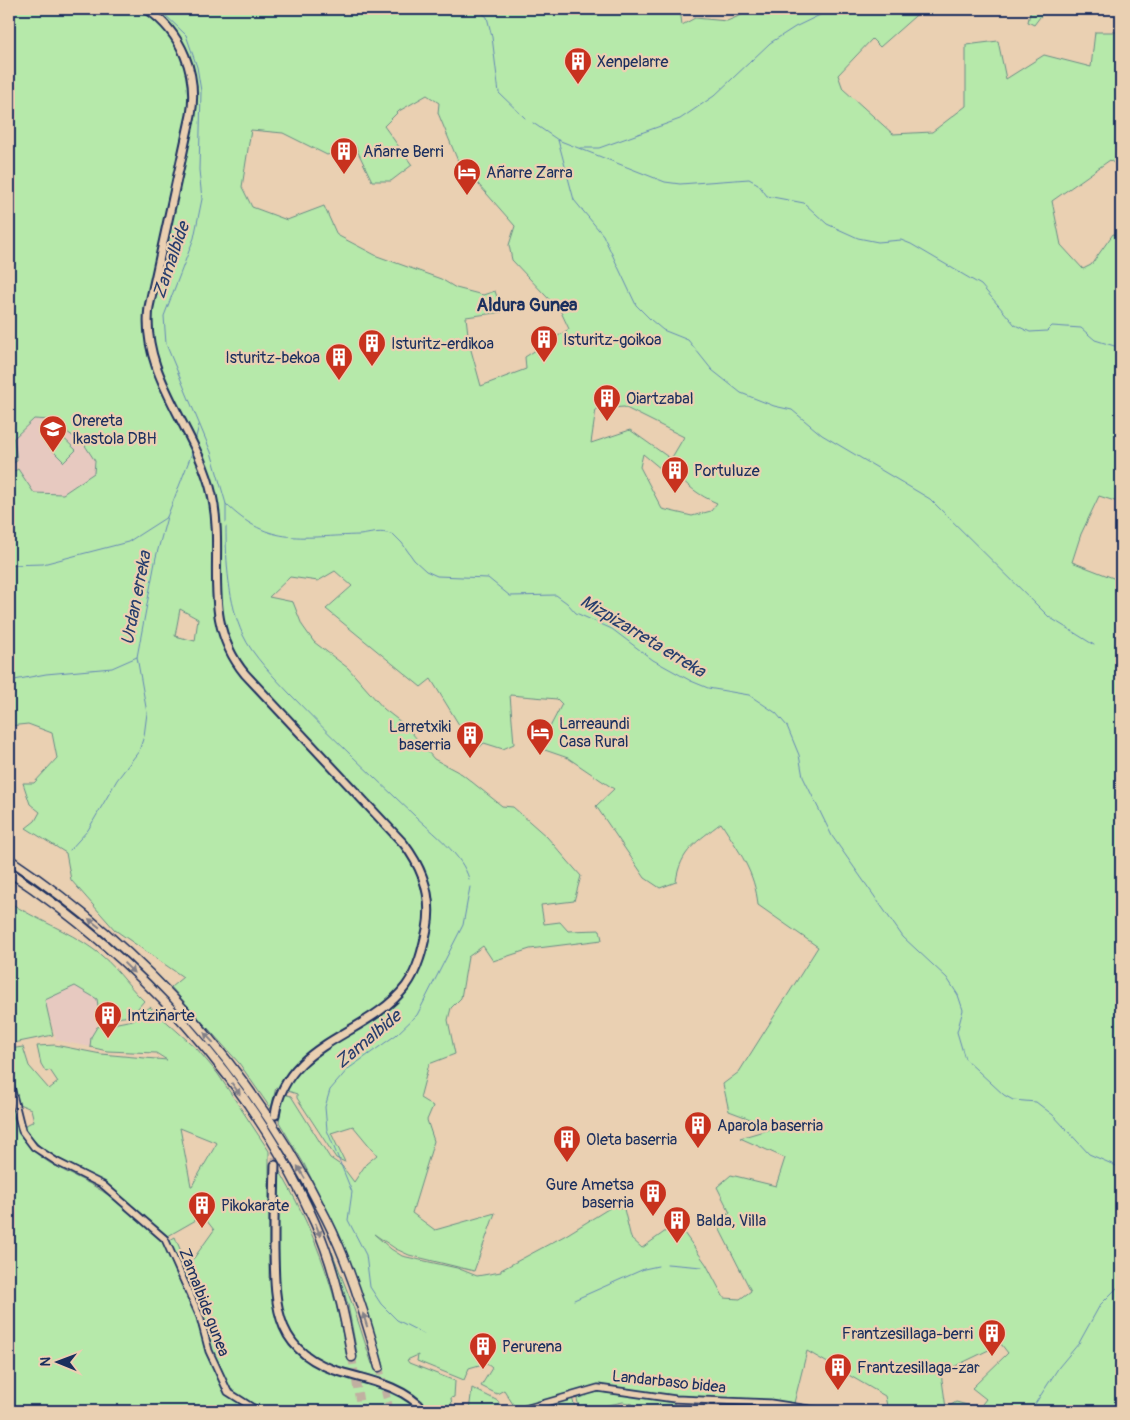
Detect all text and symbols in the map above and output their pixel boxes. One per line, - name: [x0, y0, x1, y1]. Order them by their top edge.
- building icon: Xenpelarre: [563, 46, 593, 85]
- place label: Xenpelarre: [597, 52, 668, 72]
- building icon: Añarre Berri: [329, 136, 359, 175]
- place label: Añarre Berri: [363, 142, 444, 162]
- hotel icon: Añarre Zarra: [452, 157, 482, 196]
- place label: Añarre Zarra: [486, 163, 573, 183]
- water label: Zamalbide: [148, 217, 196, 301]
- district label: Aldura Gunea: [477, 294, 578, 317]
- building icon: Isturitz-goikoa: [529, 324, 559, 363]
- building icon: Isturitz-erdikoa: [357, 328, 387, 367]
- place label: Isturitz-goikoa: [563, 330, 662, 350]
- place label: Isturitz-erdikoa: [391, 334, 494, 354]
- building icon: Isturitz-bekoa: [324, 342, 354, 381]
- place label: Isturitz-bekoa: [225, 348, 320, 368]
- building icon: Oiartzabal: [592, 383, 622, 422]
- place label: Oiartzabal: [626, 389, 694, 409]
- place label: Orereta Ikastola DBH: [72, 411, 157, 449]
- school or university icon: Orereta Ikastola DBH: [38, 414, 68, 453]
- building icon: Portuluze: [660, 455, 690, 494]
- place label: Portuluze: [694, 461, 760, 481]
- water label: Urdan erreka: [116, 548, 157, 647]
- water label: Mizpizarreta erreka: [576, 590, 711, 684]
- place label: Larreaundi Casa Rural: [559, 714, 630, 752]
- place label: Larretxiki baserria: [389, 717, 451, 755]
- hotel icon: Larreaundi Casa Rural: [525, 717, 555, 756]
- building icon: Larretxiki baserria: [455, 720, 485, 759]
- one-way arrow: [88, 918, 101, 929]
- one-way arrow: [122, 962, 134, 974]
- building icon: Intziñarte: [93, 1000, 123, 1039]
- water label: Zamalbide: [331, 1004, 408, 1074]
- place label: Intziñarte: [127, 1006, 195, 1026]
- one-way arrow: [203, 1032, 215, 1044]
- one-way arrow: [231, 1083, 241, 1096]
- building icon: Aparola baserria: [683, 1110, 713, 1149]
- place label: Aparola baserria: [717, 1116, 823, 1136]
- building icon: Oleta baserria: [552, 1124, 582, 1163]
- place label: Oleta baserria: [586, 1130, 677, 1150]
- one-way arrow: [296, 1165, 305, 1178]
- place label: Gure Ametsa baserria: [545, 1175, 634, 1213]
- building icon: Gure Ametsa baserria: [638, 1178, 668, 1217]
- building icon: Pikokarate: [187, 1190, 217, 1229]
- place label: Pikokarate: [221, 1196, 289, 1216]
- building icon: Balda, Villa: [662, 1205, 692, 1244]
- place label: Balda, Villa: [696, 1211, 766, 1231]
- one-way arrow: [315, 1222, 322, 1237]
- street label: Zamalbide gunea: [174, 1245, 234, 1359]
- one-way arrow: [361, 1313, 368, 1328]
- building icon: Frantzesillaga-berri: [977, 1318, 1007, 1357]
- place label: Frantzesillaga-berri: [842, 1324, 973, 1344]
- building icon: Perurena: [468, 1331, 498, 1370]
- place label: Perurena: [502, 1337, 562, 1357]
- north arrow: [32, 1338, 82, 1388]
- building icon: Frantzesillaga-zar: [823, 1352, 853, 1391]
- text: N: [37, 1357, 54, 1367]
- place label: Frantzesillaga-zar: [857, 1358, 980, 1378]
- street label: Landarbaso bidea: [611, 1366, 727, 1398]

